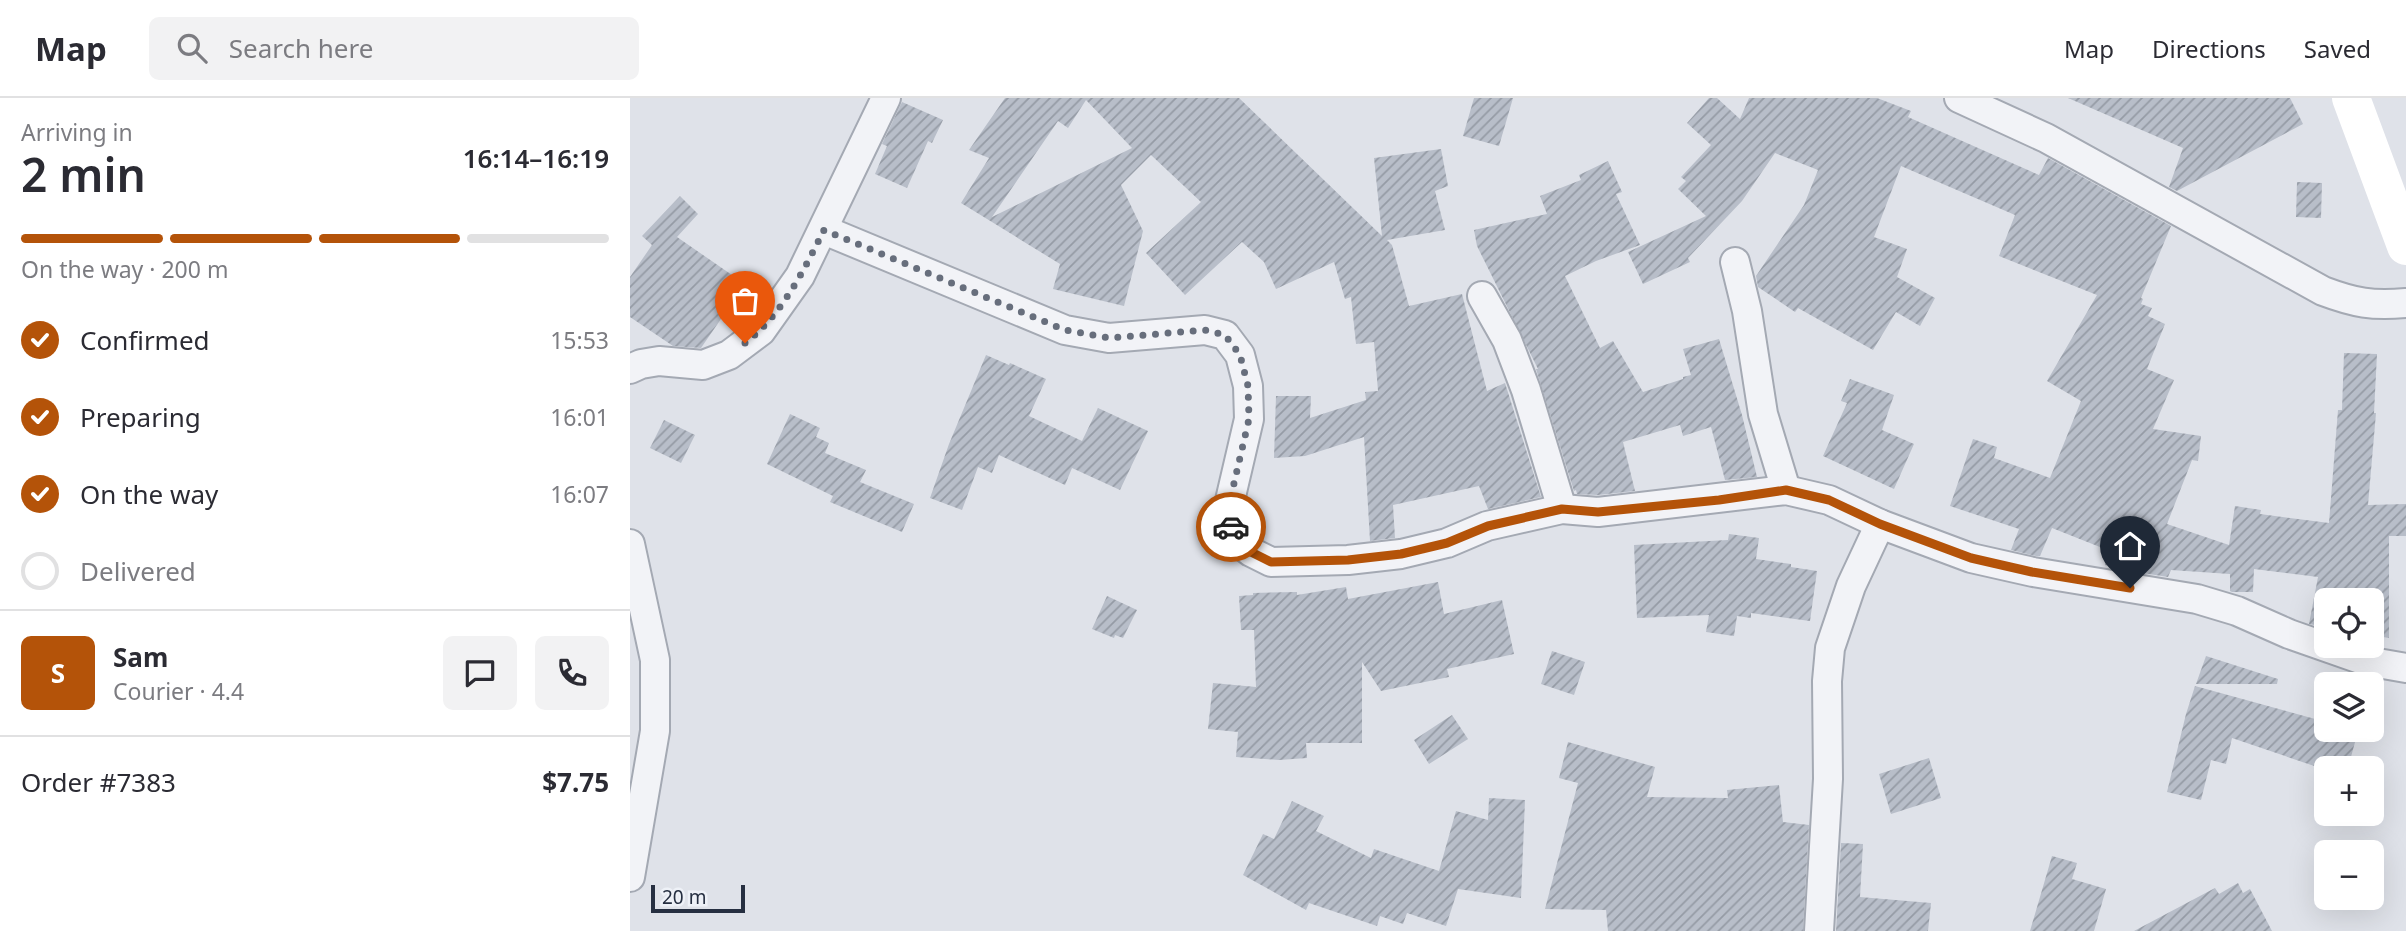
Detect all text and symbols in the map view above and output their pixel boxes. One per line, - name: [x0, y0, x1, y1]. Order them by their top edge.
- search box: [149, 17, 639, 80]
- text: Map: [35, 26, 107, 71]
- icon: search: [173, 29, 211, 67]
- text: Search here: [229, 30, 373, 66]
- text: Map: [2064, 32, 2114, 65]
- text: Directions: [2152, 32, 2266, 65]
- text: Saved: [2304, 32, 2371, 65]
- text: Arriving in: [21, 116, 133, 148]
- text: 16:14–16:19: [463, 140, 609, 176]
- text: 2 min: [21, 143, 146, 205]
- text: On the way · 200 m: [21, 253, 228, 285]
- pin: [715, 271, 775, 343]
- icon: bag: [726, 282, 764, 320]
- icon: check: [21, 321, 59, 359]
- text: Confirmed: [80, 322, 210, 358]
- text: 15:53: [550, 324, 609, 356]
- icon: check: [21, 398, 59, 436]
- text: Preparing: [80, 399, 201, 435]
- text: 16:01: [550, 401, 609, 433]
- icon: check: [21, 475, 59, 513]
- text: On the way: [80, 476, 218, 512]
- text: 16:07: [550, 478, 609, 510]
- courier: [1196, 492, 1266, 562]
- icon: car: [1212, 508, 1250, 546]
- pin: [2100, 516, 2160, 588]
- icon: home: [2111, 527, 2149, 565]
- text: Delivered: [80, 553, 196, 589]
- map controls: [2314, 588, 2384, 910]
- button: locate: [2314, 588, 2384, 658]
- button: chat: [443, 636, 517, 710]
- button: phone: [535, 636, 609, 710]
- text: Sam: [113, 639, 168, 675]
- text: S: [51, 655, 65, 691]
- button: layers: [2314, 672, 2384, 742]
- text: Courier · 4.4: [113, 675, 244, 707]
- button: +: [2314, 756, 2384, 826]
- text: Order #7383: [21, 764, 176, 800]
- text: $7.75: [542, 764, 609, 800]
- button: −: [2314, 840, 2384, 910]
- scale bar: [651, 882, 746, 914]
- text: 20 m: [662, 884, 706, 910]

